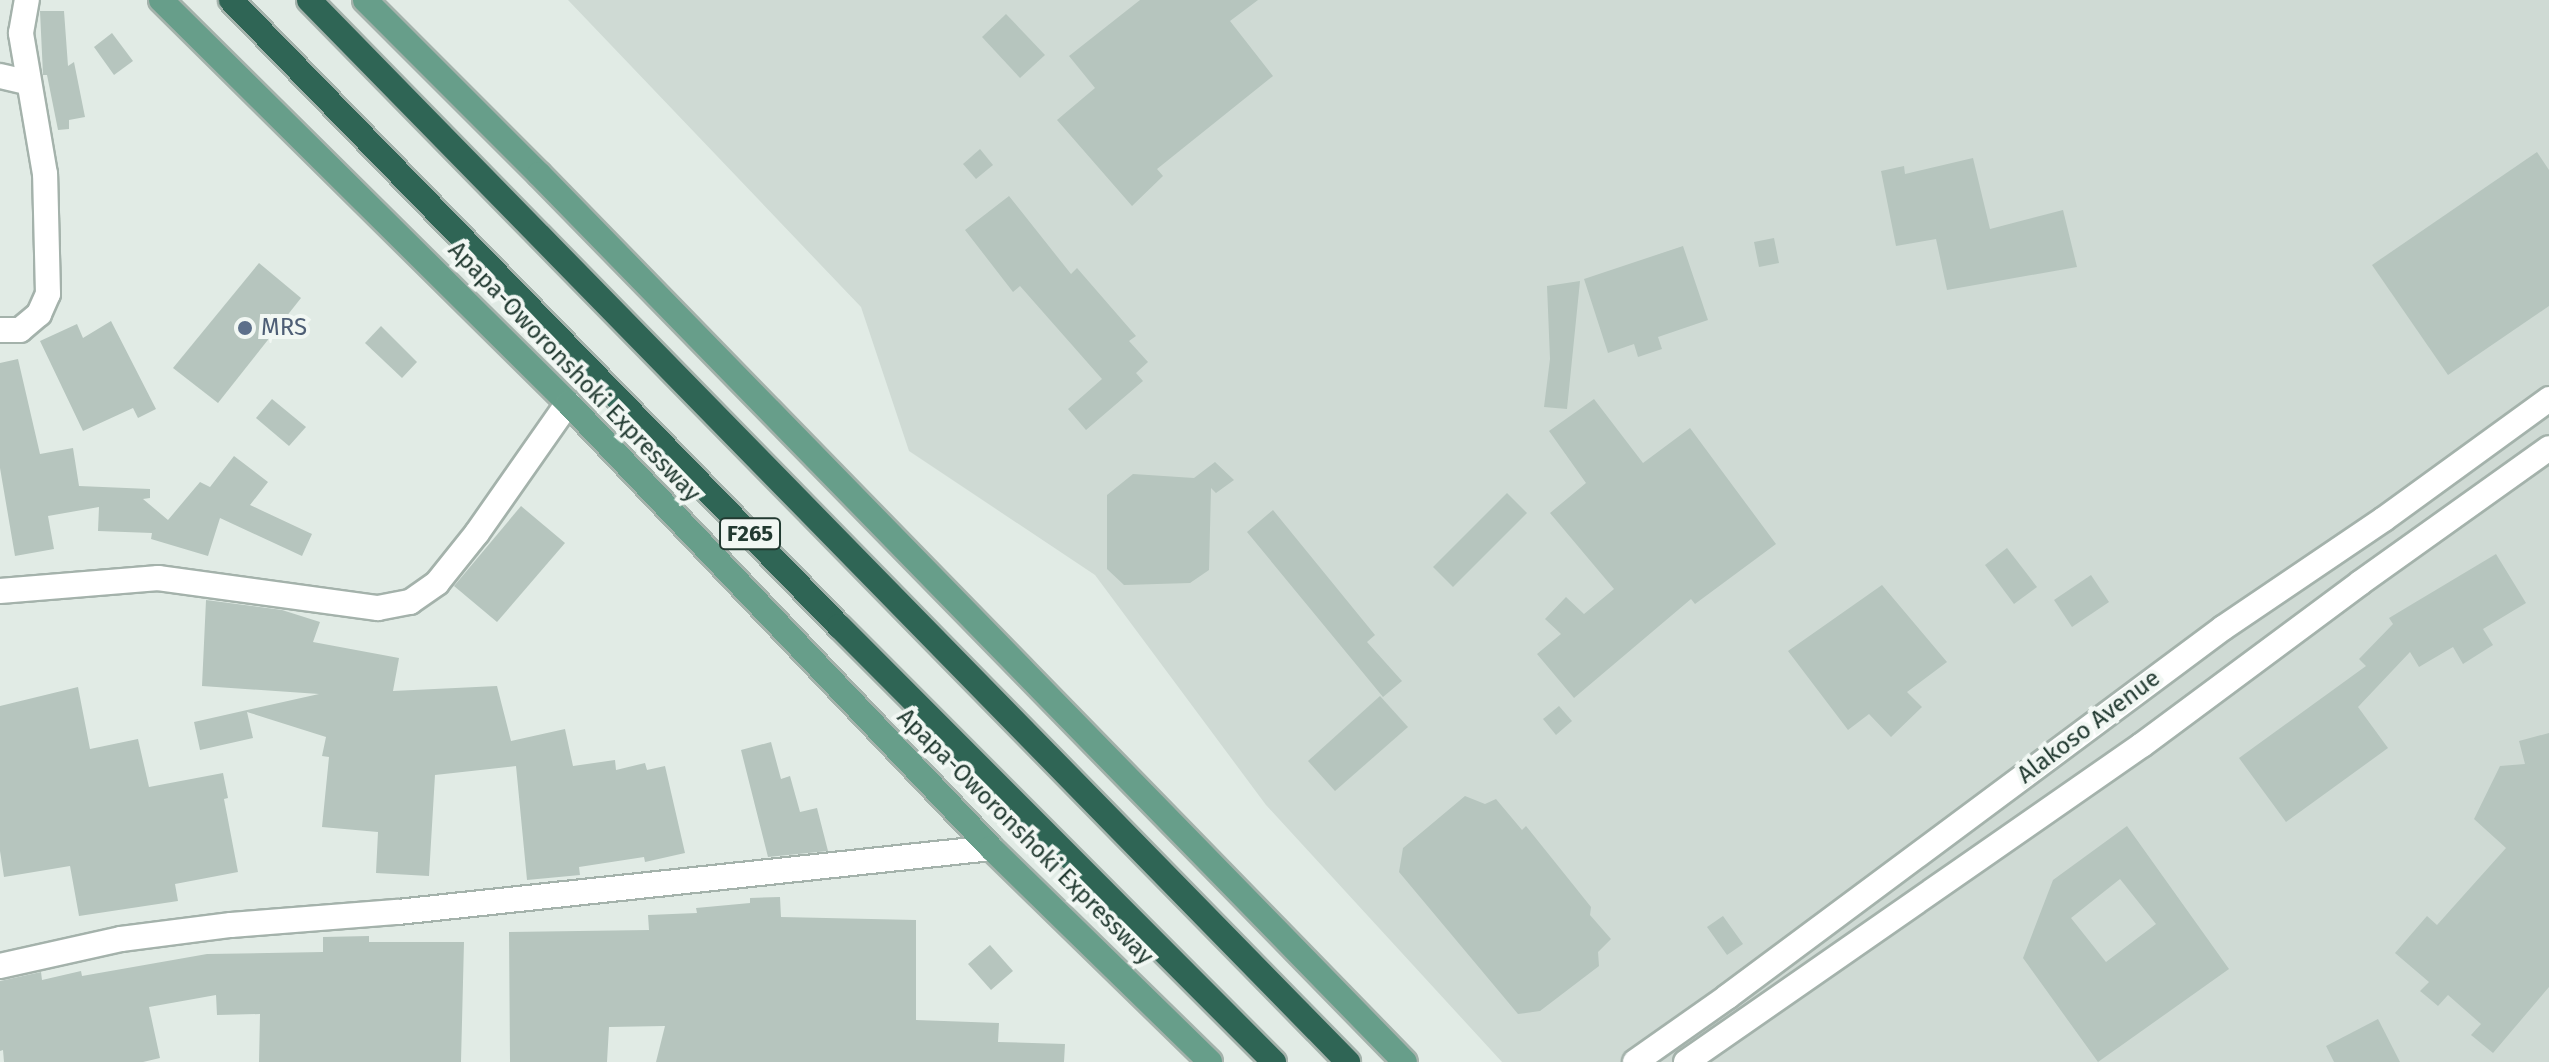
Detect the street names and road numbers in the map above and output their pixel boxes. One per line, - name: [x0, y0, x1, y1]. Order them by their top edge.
- street label: Apapa-Oworonshoki Expressway: [442, 236, 706, 508]
- road number: F265: [718, 516, 782, 552]
- street label: Alakoso Avenue: [2012, 664, 2166, 790]
- street label: Apapa-Oworonshoki Expressway: [891, 703, 1159, 971]

